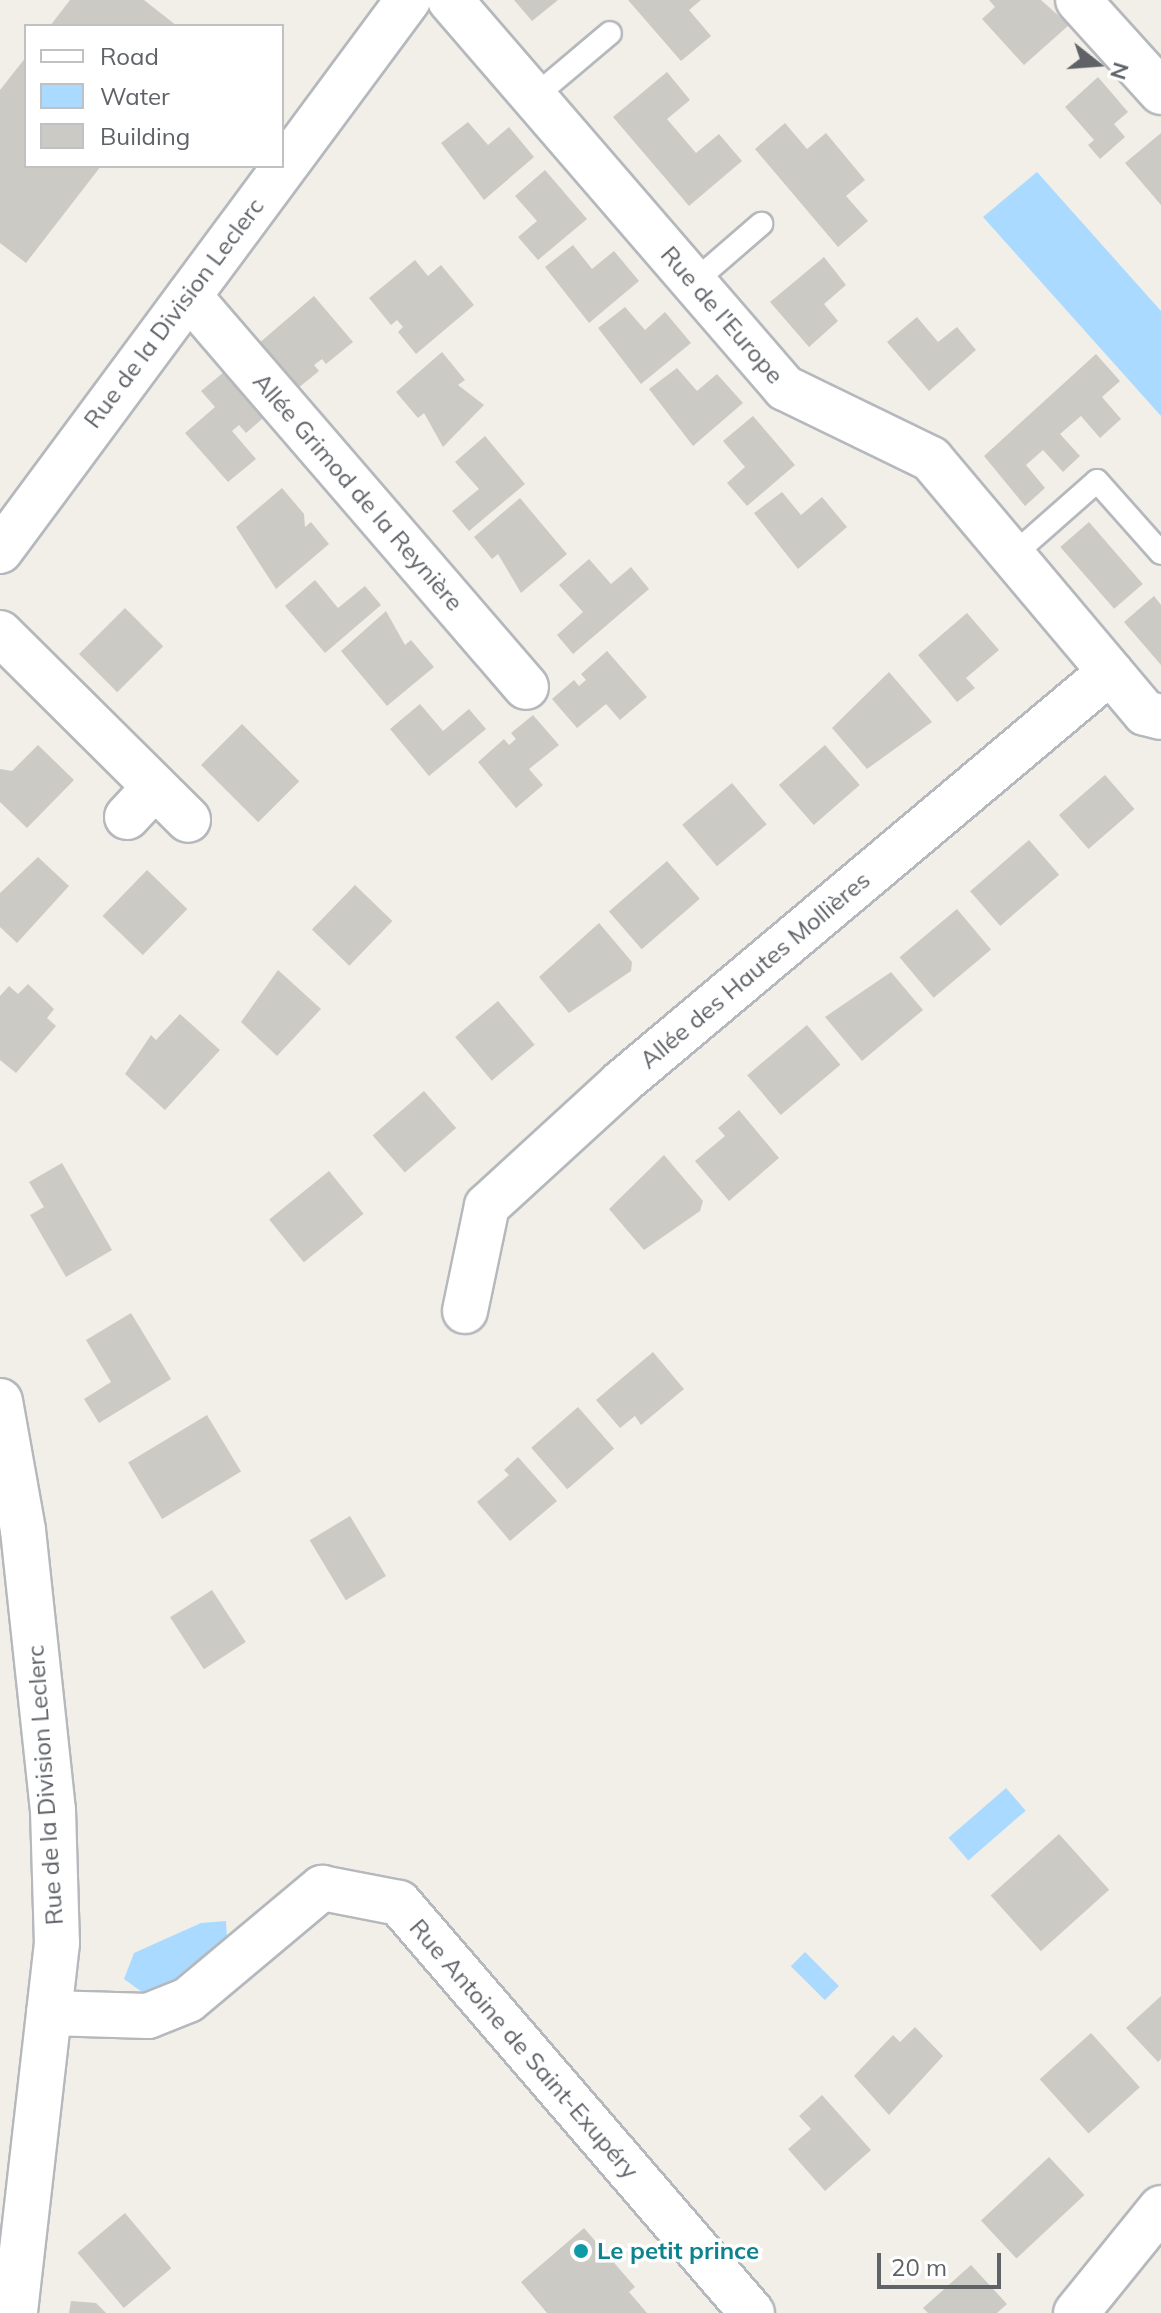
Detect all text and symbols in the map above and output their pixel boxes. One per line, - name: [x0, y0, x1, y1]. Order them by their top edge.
- legend: [24, 24, 284, 168]
- north arrow: [1057, 24, 1137, 104]
- text: Road: [100, 41, 159, 71]
- text: N: [1104, 59, 1136, 83]
- text: Water: [100, 81, 170, 111]
- text: Building: [100, 121, 190, 151]
- street label: Rue de la Division Leclerc: [78, 192, 270, 434]
- street label: Rue de l'Europe: [655, 241, 789, 389]
- street label: Allée Grimod de la Reynière: [247, 367, 469, 617]
- street label: Allée des Hautes Mollières: [634, 865, 876, 1075]
- street label: Rue de la Division Leclerc: [21, 1644, 69, 1926]
- street label: Rue Antoine de Saint-Exupéry: [403, 1913, 645, 2185]
- place label: Le petit prince: [597, 2237, 759, 2265]
- scale bar: [881, 2237, 1005, 2287]
- marker: Le petit prince: [572, 2242, 590, 2260]
- text: 20 m: [891, 2252, 947, 2282]

